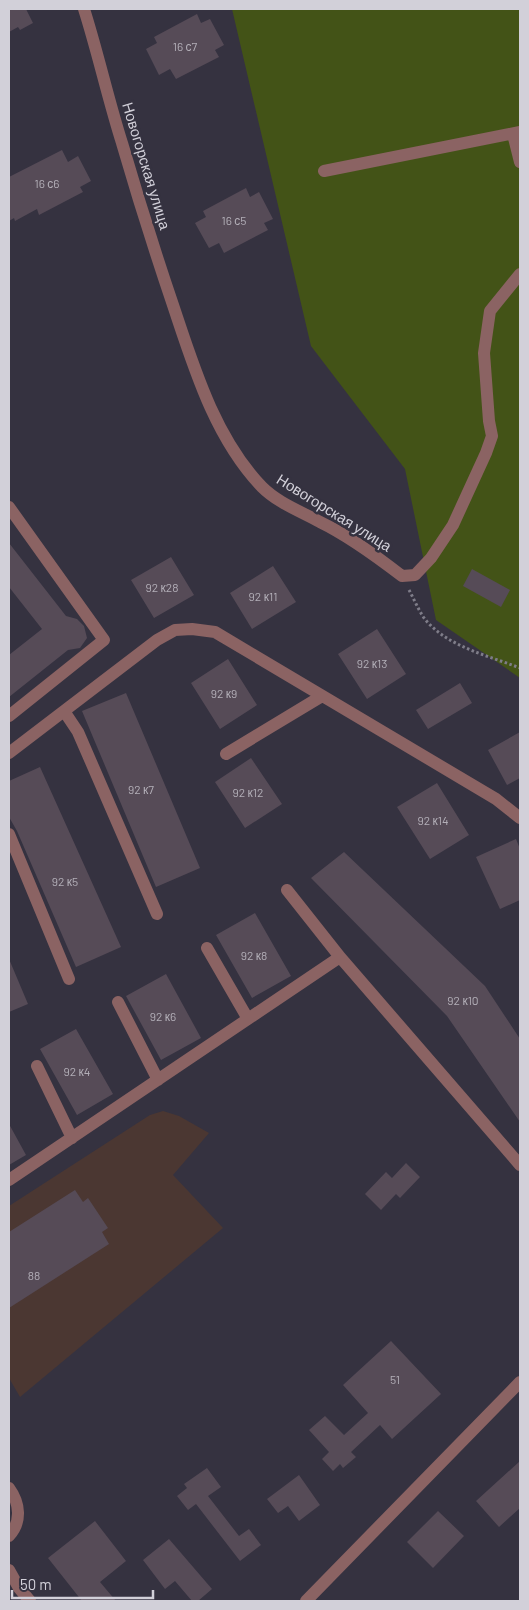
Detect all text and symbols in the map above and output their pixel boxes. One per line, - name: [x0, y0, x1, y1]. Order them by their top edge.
- house number: 16 с7: [173, 39, 198, 53]
- street label: Новогорская улица: [119, 100, 175, 232]
- house number: 16 с6: [35, 176, 59, 190]
- house number: 16 с5: [222, 213, 246, 227]
- street label: Новогорская улица: [274, 469, 396, 555]
- house number: 92 к28: [145, 580, 179, 594]
- house number: 92 к11: [249, 589, 277, 603]
- house number: 92 к13: [357, 656, 387, 670]
- house number: 92 к9: [211, 686, 237, 700]
- house number: 92 к7: [128, 782, 154, 796]
- house number: 92 к12: [233, 785, 263, 799]
- house number: 92 к14: [417, 813, 449, 827]
- house number: 92 к5: [52, 874, 78, 888]
- house number: 92 к8: [241, 948, 267, 962]
- house number: 92 к10: [447, 993, 479, 1007]
- house number: 92 к6: [150, 1009, 176, 1023]
- house number: 92 к4: [64, 1064, 90, 1078]
- house number: 88: [28, 1268, 40, 1282]
- house number: 51: [390, 1372, 400, 1386]
- scale bar: [12, 1568, 154, 1600]
- text: 50 m: [20, 1575, 52, 1593]

